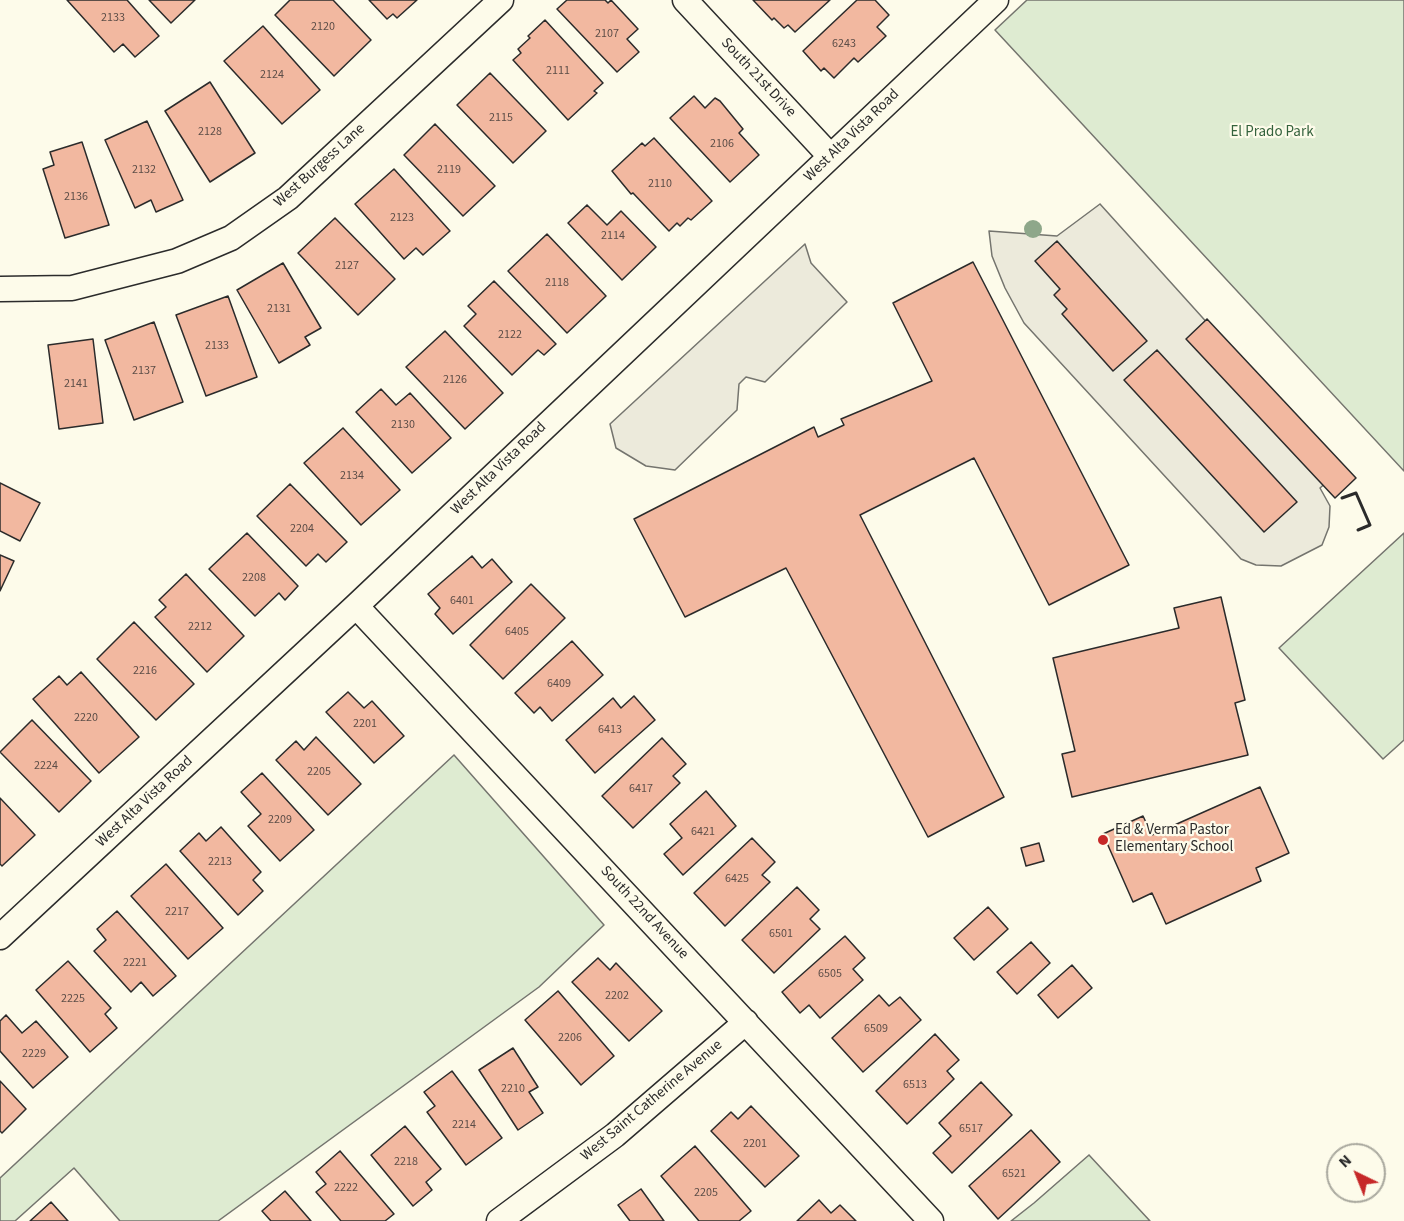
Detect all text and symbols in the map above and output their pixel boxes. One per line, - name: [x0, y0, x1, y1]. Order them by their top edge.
- house number: 2133: [101, 11, 125, 25]
- house number: 2120: [311, 20, 335, 34]
- house number: 2107: [595, 27, 619, 41]
- street label: South 21st Drive: [717, 35, 799, 121]
- house number: 6243: [832, 37, 856, 51]
- house number: 2111: [546, 64, 570, 78]
- house number: 2124: [260, 68, 284, 82]
- street label: West Alta Vista Road: [801, 86, 903, 186]
- house number: 2115: [489, 111, 513, 125]
- street label: West Burgess Lane: [271, 120, 369, 212]
- park label: El Prado Park: [1230, 124, 1314, 142]
- house number: 2128: [198, 125, 222, 139]
- house number: 2106: [710, 137, 734, 151]
- house number: 2132: [132, 163, 156, 177]
- house number: 2119: [437, 163, 461, 177]
- house number: 2110: [648, 177, 672, 191]
- house number: 2136: [64, 190, 88, 204]
- house number: 2123: [390, 211, 414, 225]
- house number: 2114: [601, 229, 625, 243]
- house number: 2127: [335, 259, 359, 273]
- house number: 2118: [545, 276, 569, 290]
- house number: 2131: [267, 302, 291, 316]
- house number: 2122: [498, 328, 522, 342]
- house number: 2133: [205, 339, 229, 353]
- house number: 2137: [132, 364, 156, 378]
- house number: 2126: [443, 373, 467, 387]
- house number: 2141: [64, 377, 88, 391]
- house number: 2130: [391, 418, 415, 432]
- street label: West Alta Vista Road: [448, 419, 550, 519]
- house number: 2134: [340, 469, 364, 483]
- house number: 2204: [290, 522, 314, 536]
- house number: 2208: [242, 571, 266, 585]
- house number: 6401: [450, 594, 474, 608]
- house number: 2212: [188, 620, 212, 634]
- house number: 6405: [505, 625, 529, 639]
- house number: 2216: [133, 664, 157, 678]
- house number: 6409: [547, 677, 571, 691]
- house number: 2220: [74, 711, 98, 725]
- house number: 2201: [353, 717, 377, 731]
- house number: 6413: [598, 723, 622, 737]
- street label: West Alta Vista Road: [93, 753, 197, 851]
- house number: 2224: [34, 759, 58, 773]
- house number: 2205: [307, 765, 331, 779]
- house number: 6417: [629, 782, 653, 796]
- house number: 2209: [268, 813, 292, 827]
- place label: Ed & Verma Pastor Elementary School: [1115, 822, 1233, 857]
- house number: 6421: [691, 825, 715, 839]
- marker: Ed & Verma Pastor Elementary School: [1096, 833, 1110, 847]
- house number: 2213: [208, 855, 232, 869]
- street label: South 22nd Avenue: [596, 863, 692, 963]
- house number: 6425: [725, 872, 749, 886]
- house number: 2217: [165, 905, 189, 919]
- house number: 6501: [769, 927, 793, 941]
- house number: 2221: [123, 956, 147, 970]
- house number: 6505: [818, 967, 842, 981]
- house number: 2202: [605, 989, 629, 1003]
- house number: 2225: [61, 992, 85, 1006]
- house number: 6509: [864, 1022, 888, 1036]
- house number: 2206: [558, 1031, 582, 1045]
- street label: West Saint Catherine Avenue: [578, 1037, 726, 1165]
- house number: 2229: [22, 1047, 46, 1061]
- house number: 6513: [903, 1078, 927, 1092]
- house number: 2210: [501, 1082, 525, 1096]
- house number: 2214: [452, 1118, 476, 1132]
- house number: 6517: [959, 1122, 983, 1136]
- house number: 2201: [743, 1137, 767, 1151]
- north arrow: [1326, 1143, 1386, 1203]
- text: N: [1334, 1150, 1356, 1173]
- house number: 2218: [394, 1155, 418, 1169]
- house number: 6521: [1002, 1167, 1026, 1181]
- house number: 2222: [334, 1181, 358, 1195]
- house number: 2205: [694, 1186, 718, 1200]

